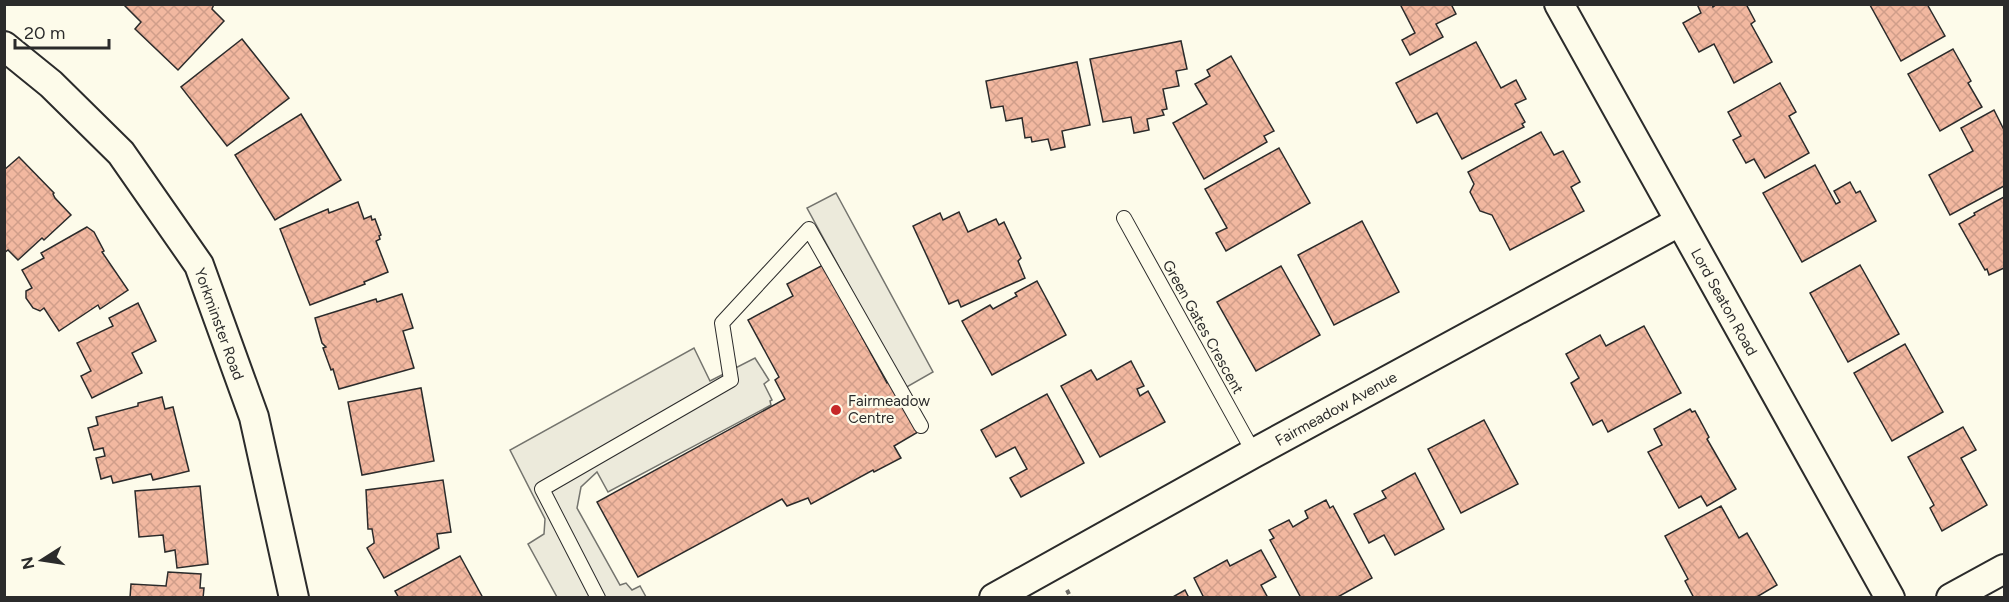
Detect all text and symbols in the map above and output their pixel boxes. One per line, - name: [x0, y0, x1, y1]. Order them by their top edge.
- scale bar: [15, 12, 110, 50]
- text: 20 m: [24, 22, 65, 44]
- street label: Lord Seaton Road: [1687, 245, 1761, 359]
- street label: Green Gates Crescent: [1159, 257, 1247, 397]
- street label: Yorkminster Road: [190, 266, 248, 382]
- street label: Fairmeadow Avenue: [1272, 368, 1400, 450]
- place label: Fairmeadow Centre: [848, 392, 930, 427]
- marker: Fairmeadow Centre: [829, 403, 843, 417]
- north arrow: [12, 530, 72, 590]
- text: N: [17, 555, 38, 571]

